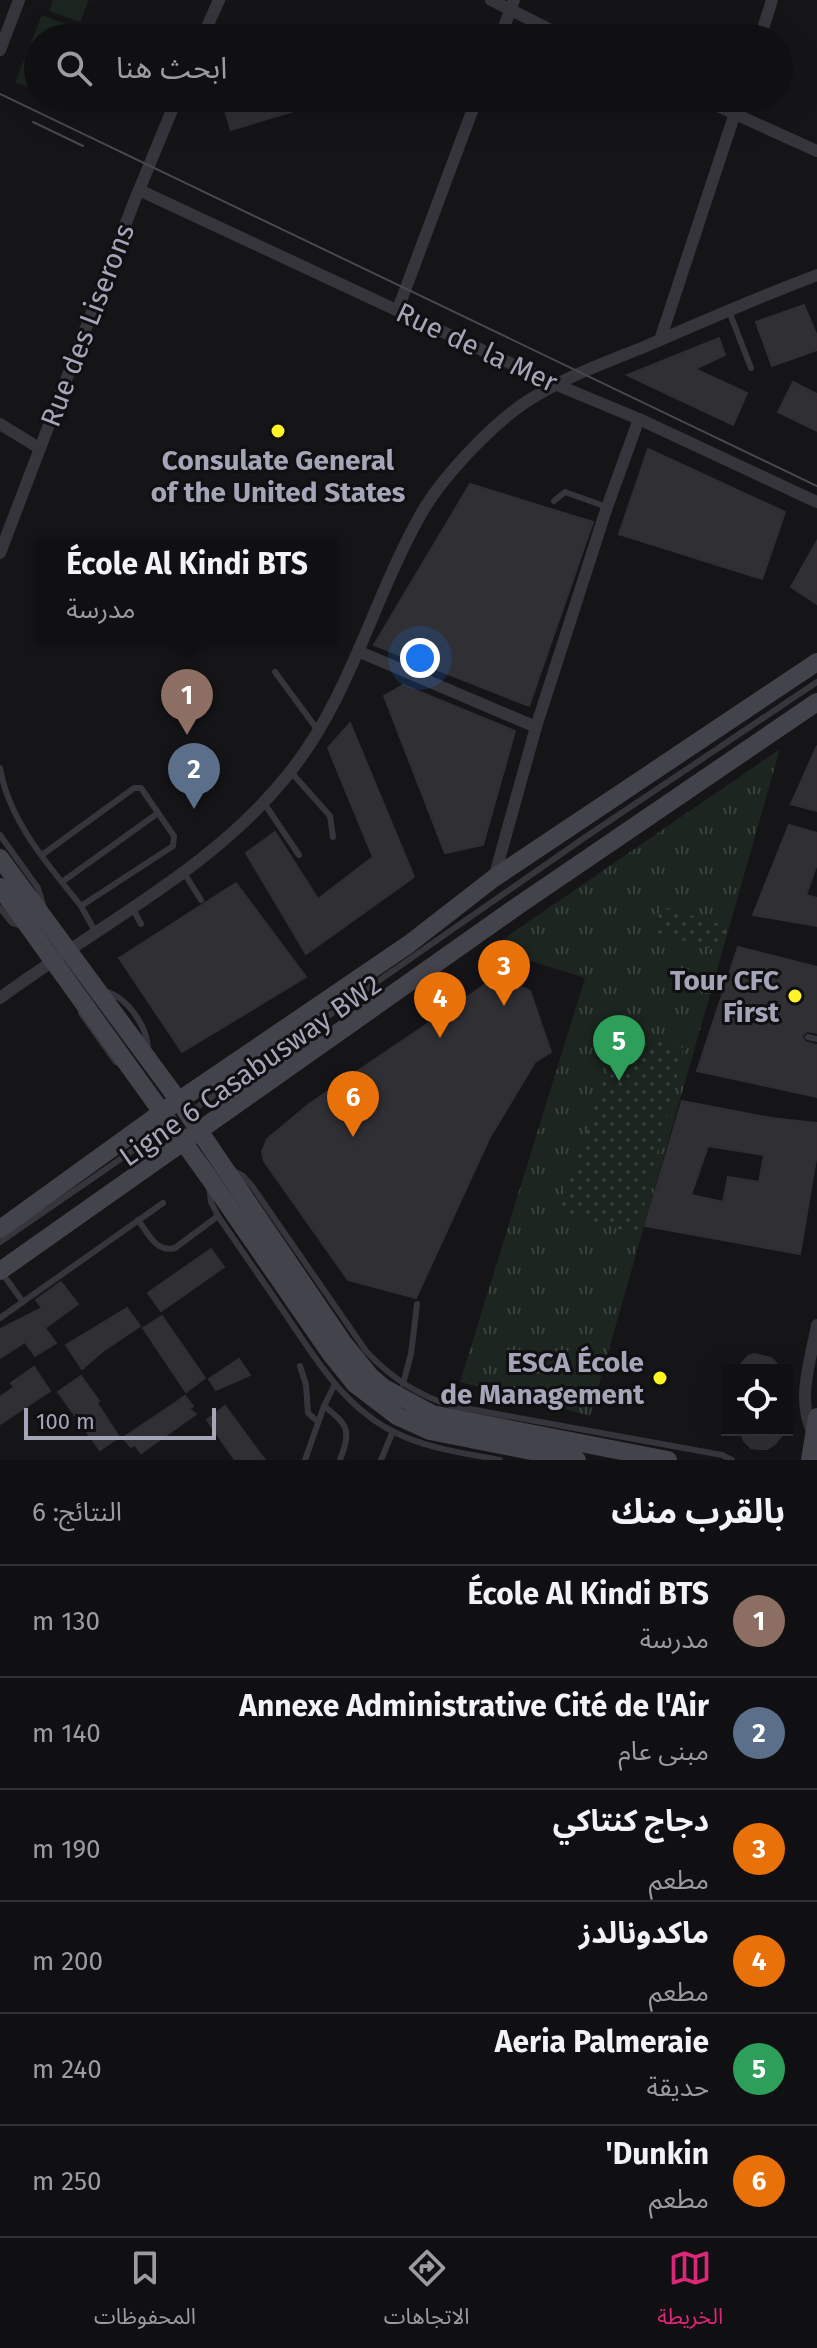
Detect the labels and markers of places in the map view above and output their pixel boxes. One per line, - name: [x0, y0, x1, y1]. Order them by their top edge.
- marker: Consulate General of the United States: [269, 422, 287, 440]
- place label: Consulate General of the United States: [151, 444, 405, 509]
- pin: 1: [161, 669, 213, 735]
- pin: 2: [168, 743, 220, 809]
- pin: 3: [478, 940, 530, 1006]
- place label: Tour CFC First: [670, 964, 780, 1029]
- pin: 4: [414, 972, 466, 1038]
- marker: Tour CFC First: [786, 987, 804, 1005]
- pin: 5: [593, 1015, 645, 1081]
- pin: 6: [327, 1071, 379, 1137]
- place label: ESCA École de Management: [440, 1345, 645, 1411]
- marker: ESCA École de Management: [651, 1369, 669, 1387]

